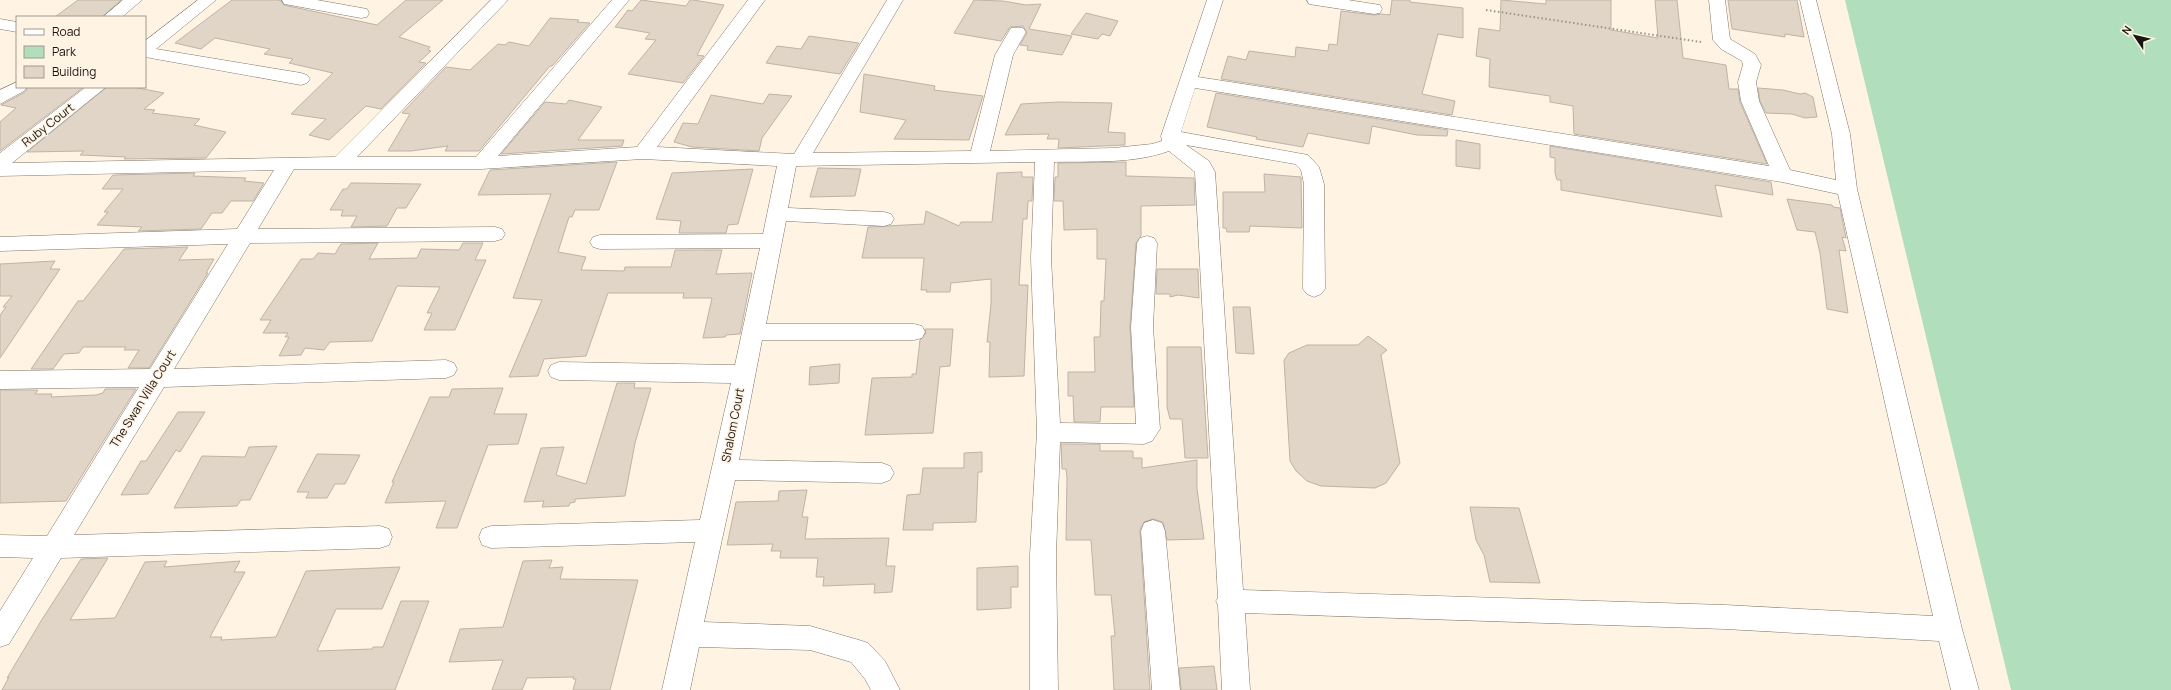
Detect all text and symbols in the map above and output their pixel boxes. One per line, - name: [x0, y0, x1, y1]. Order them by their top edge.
- legend: [16, 16, 146, 88]
- north arrow: [2115, 16, 2155, 56]
- text: N: [2118, 22, 2135, 38]
- text: Road: [52, 23, 80, 40]
- text: Park: [52, 43, 77, 60]
- text: Building: [52, 63, 96, 80]
- street label: Ruby Court: [18, 99, 78, 150]
- street label: The Swan Villa Court: [106, 346, 180, 451]
- street label: Shalom Court: [717, 386, 748, 464]

